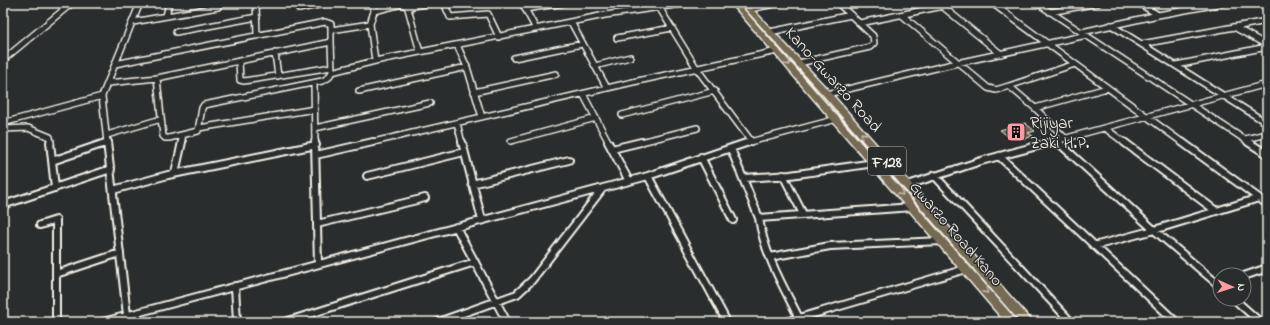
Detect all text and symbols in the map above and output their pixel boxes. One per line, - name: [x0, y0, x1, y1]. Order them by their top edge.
- street label: Kano-Gwarzo Road: [779, 22, 887, 139]
- one-way arrow: [783, 59, 790, 66]
- place label: Rijiyar Zaki H.P.: [1030, 111, 1090, 156]
- building icon: Rijiyar Zaki H.P.: [1005, 121, 1027, 143]
- one-way arrow: [860, 132, 868, 140]
- road number: F128: [868, 147, 906, 175]
- street label: Gwarzo Road Kano: [903, 176, 1009, 292]
- one-way arrow: [896, 188, 903, 196]
- north arrow: [1212, 267, 1252, 307]
- text: N: [1233, 283, 1249, 292]
- one-way arrow: [981, 287, 988, 294]

